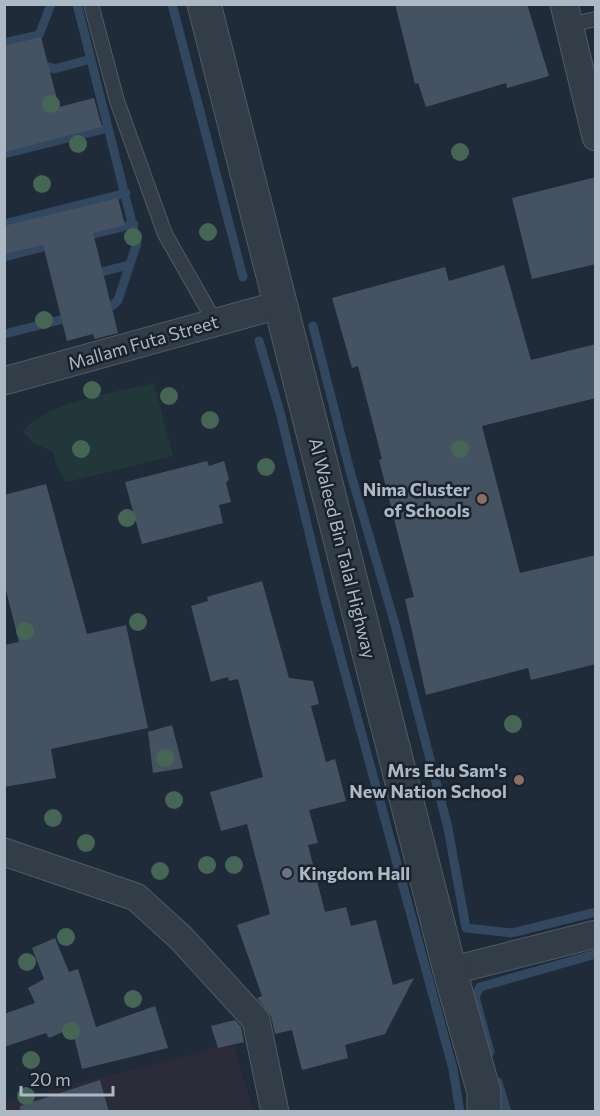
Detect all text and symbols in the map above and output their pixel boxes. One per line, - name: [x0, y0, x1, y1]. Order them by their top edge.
- street label: Mallam Futa Street: [65, 310, 221, 374]
- street label: Al Waleed Bin Talal Highway: [305, 435, 381, 661]
- place label: Nima Cluster of Schools: [363, 478, 471, 521]
- marker: Nima Cluster of Schools: [475, 492, 489, 506]
- place label: Mrs Edu Sam's New Nation School: [349, 759, 507, 802]
- marker: Mrs Edu Sam's New Nation School: [512, 773, 526, 787]
- place label: Kingdom Hall: [299, 862, 410, 884]
- marker: Kingdom Hall: [280, 866, 294, 880]
- scale bar: [21, 1059, 112, 1097]
- text: 20 m: [30, 1068, 71, 1090]

